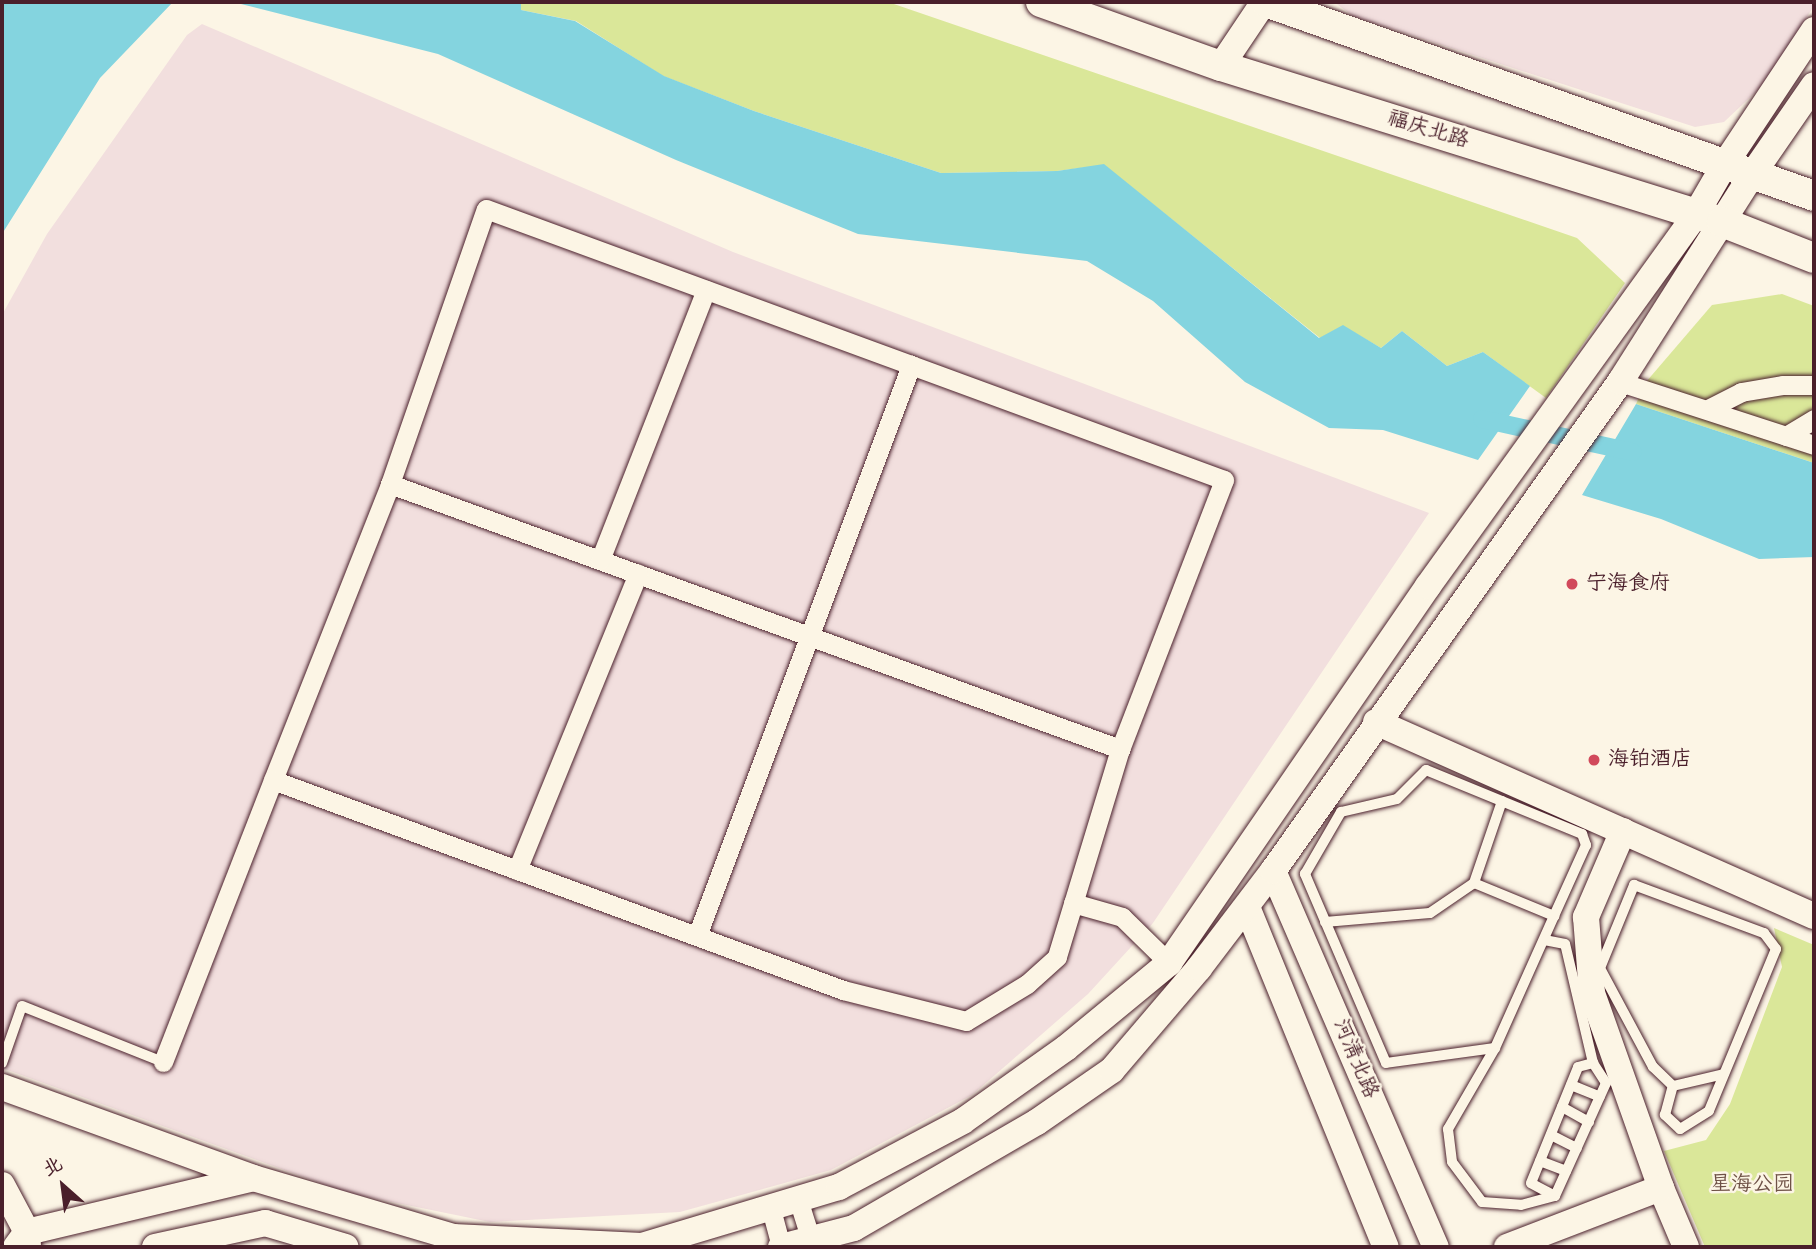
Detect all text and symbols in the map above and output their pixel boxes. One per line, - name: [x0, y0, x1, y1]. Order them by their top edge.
- street label: 福庆北路: [1384, 106, 1472, 154]
- place label: 宁海食府: [1586, 571, 1670, 597]
- marker: 宁海食府: [1564, 576, 1580, 592]
- place label: 海铂酒店: [1608, 747, 1692, 773]
- marker: 海铂酒店: [1586, 752, 1602, 768]
- street label: 河清北路: [1327, 1015, 1383, 1103]
- text: 北: [38, 1150, 69, 1185]
- north arrow: [28, 1151, 98, 1221]
- park label: 星海公园: [1710, 1172, 1794, 1198]

